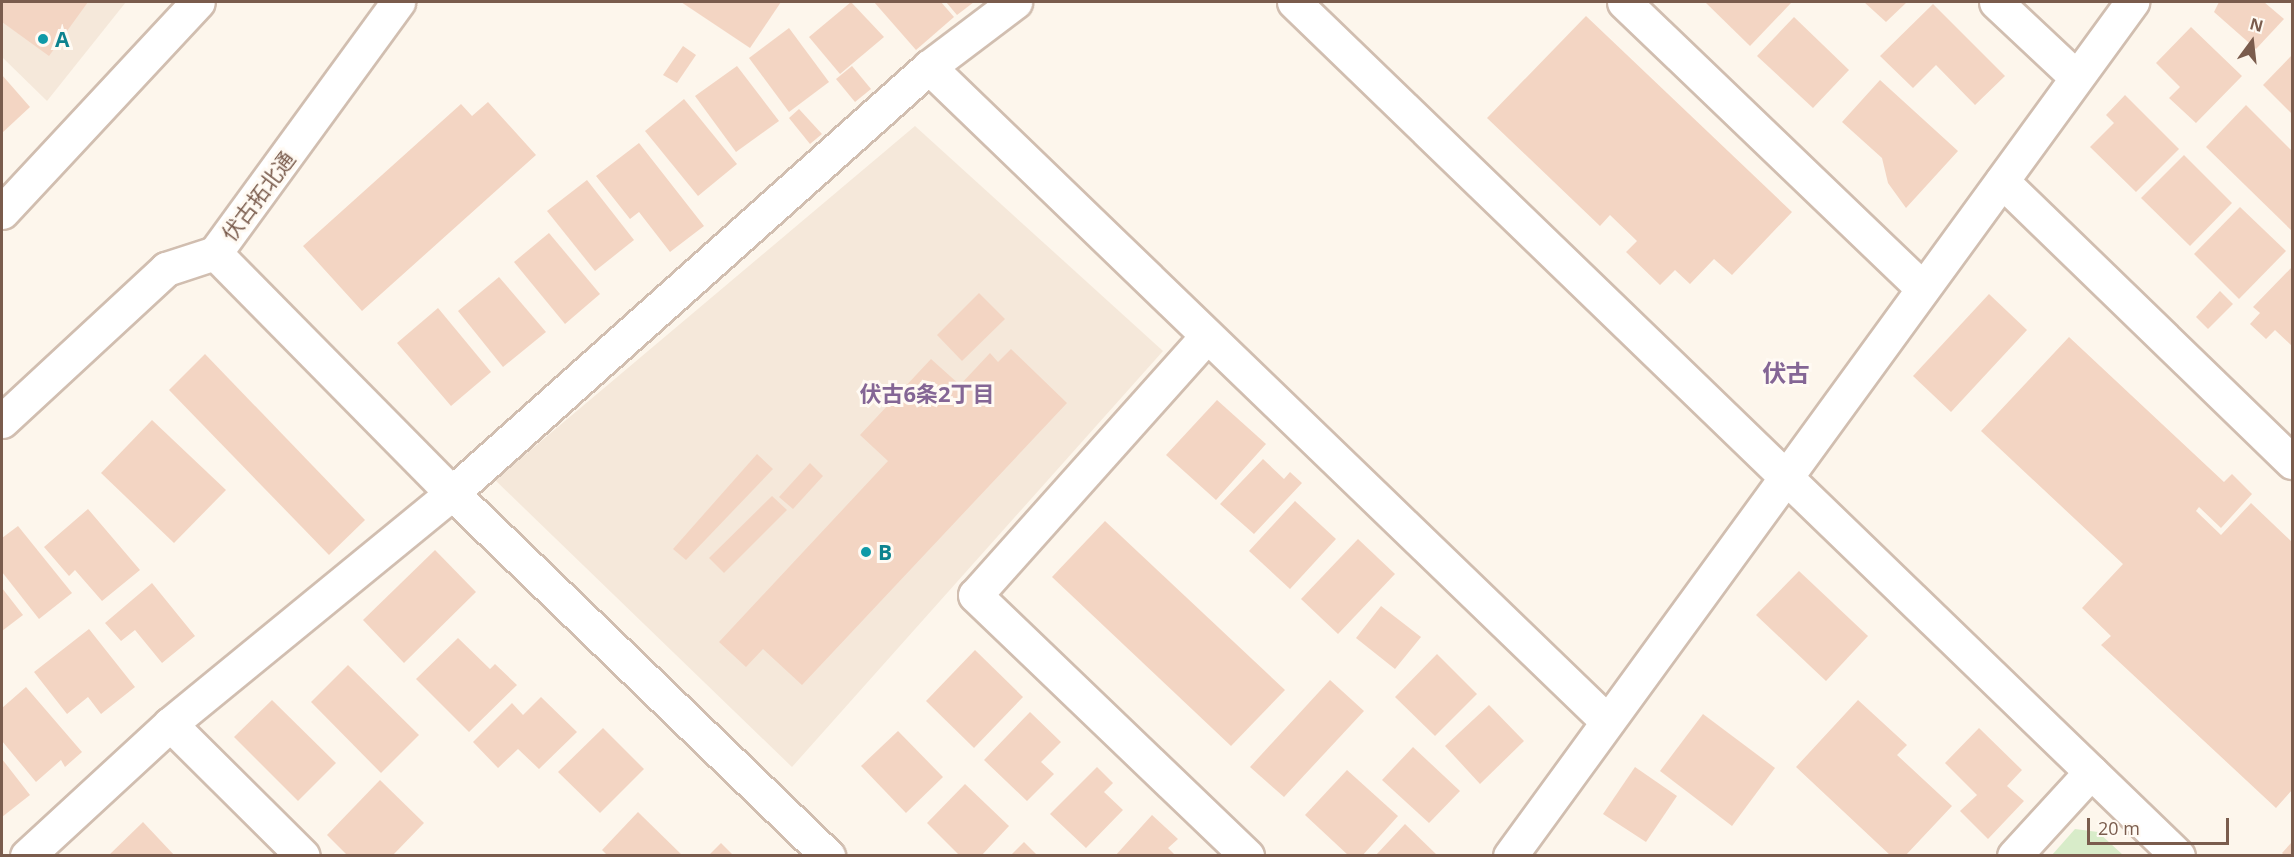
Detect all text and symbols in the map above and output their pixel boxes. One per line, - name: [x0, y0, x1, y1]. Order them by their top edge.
- north arrow: [2222, 12, 2282, 72]
- text: N: [2248, 12, 2266, 37]
- place label: A: [55, 26, 69, 52]
- marker: A: [36, 32, 50, 46]
- street label: 伏古拓北通: [216, 146, 300, 246]
- district label: 伏古: [1762, 359, 1810, 387]
- district label: 伏古6条2丁目: [859, 381, 995, 407]
- place label: B: [878, 539, 892, 565]
- marker: B: [859, 545, 873, 559]
- scale bar: [2090, 806, 2232, 844]
- text: 20 m: [2098, 816, 2140, 840]

